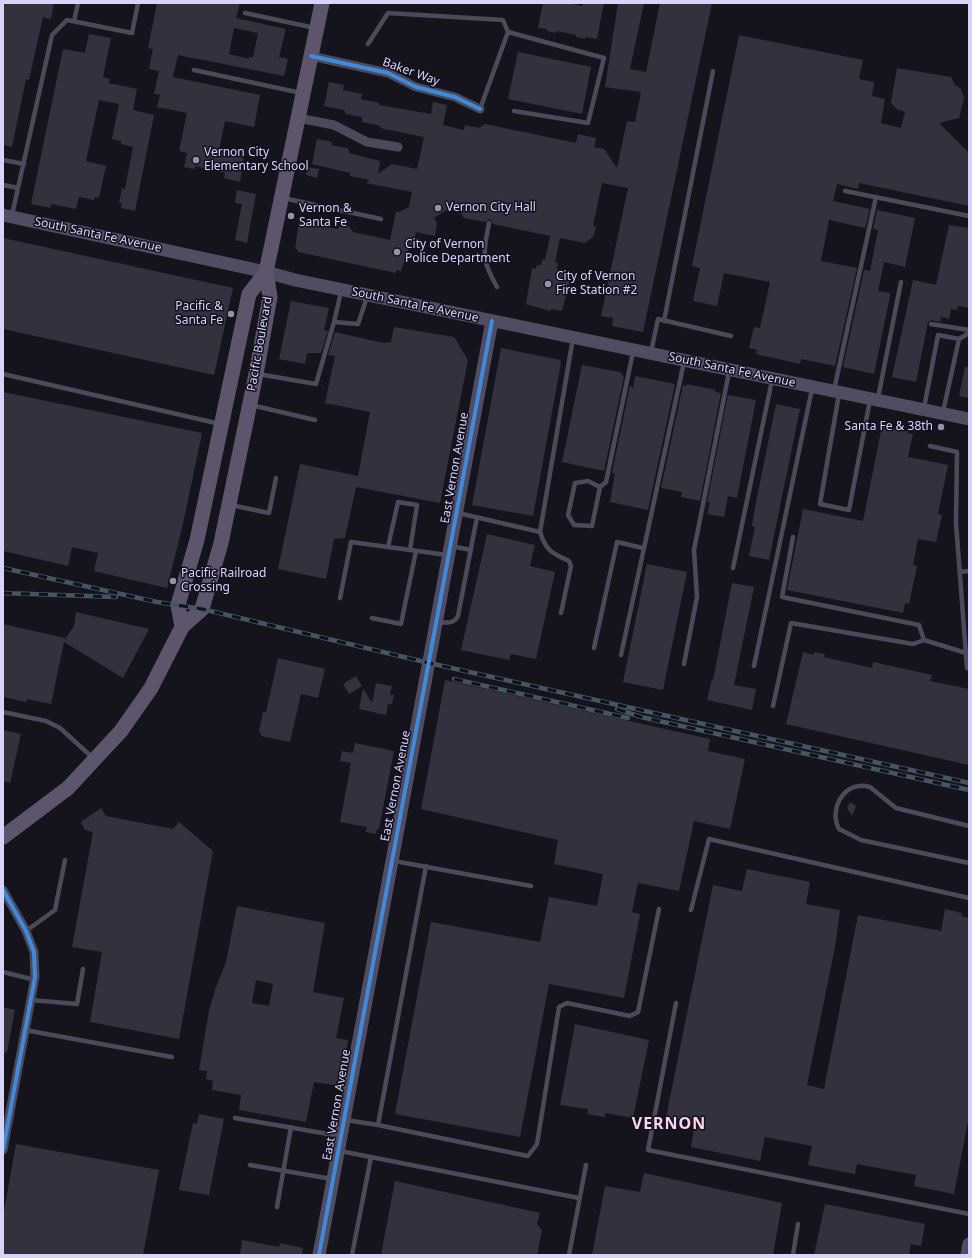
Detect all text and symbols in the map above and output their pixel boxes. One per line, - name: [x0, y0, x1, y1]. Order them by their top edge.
- street label: Baker Way: [381, 55, 441, 89]
- place label: Vernon City Elementary School: [204, 146, 309, 174]
- marker: Vernon City Elementary School: [191, 155, 201, 165]
- place label: Vernon City Hall: [446, 201, 536, 215]
- place label: Vernon & Santa Fe: [299, 202, 352, 230]
- marker: Vernon City Hall: [433, 203, 443, 213]
- marker: Vernon & Santa Fe: [286, 211, 296, 221]
- street label: South Santa Fe Avenue: [33, 215, 163, 255]
- place label: City of Vernon Police Department: [405, 238, 510, 266]
- marker: City of Vernon Police Department: [392, 247, 402, 257]
- place label: City of Vernon Fire Station #2: [556, 270, 637, 298]
- marker: City of Vernon Fire Station #2: [543, 279, 553, 289]
- street label: South Santa Fe Avenue: [350, 285, 480, 325]
- street label: Pacific Boulevard: [245, 295, 275, 393]
- place label: Pacific & Santa Fe: [175, 300, 223, 328]
- marker: Pacific & Santa Fe: [226, 309, 236, 319]
- street label: South Santa Fe Avenue: [667, 350, 797, 390]
- street label: East Vernon Avenue: [438, 411, 472, 525]
- place label: Santa Fe & 38th: [845, 420, 933, 434]
- marker: Santa Fe & 38th: [936, 422, 946, 432]
- place label: Pacific Railroad Crossing: [181, 567, 266, 595]
- marker: Pacific Railroad Crossing: [168, 576, 178, 586]
- street label: East Vernon Avenue: [378, 729, 414, 843]
- street label: East Vernon Avenue: [320, 1048, 354, 1162]
- district label: VERNON: [632, 1114, 706, 1134]

